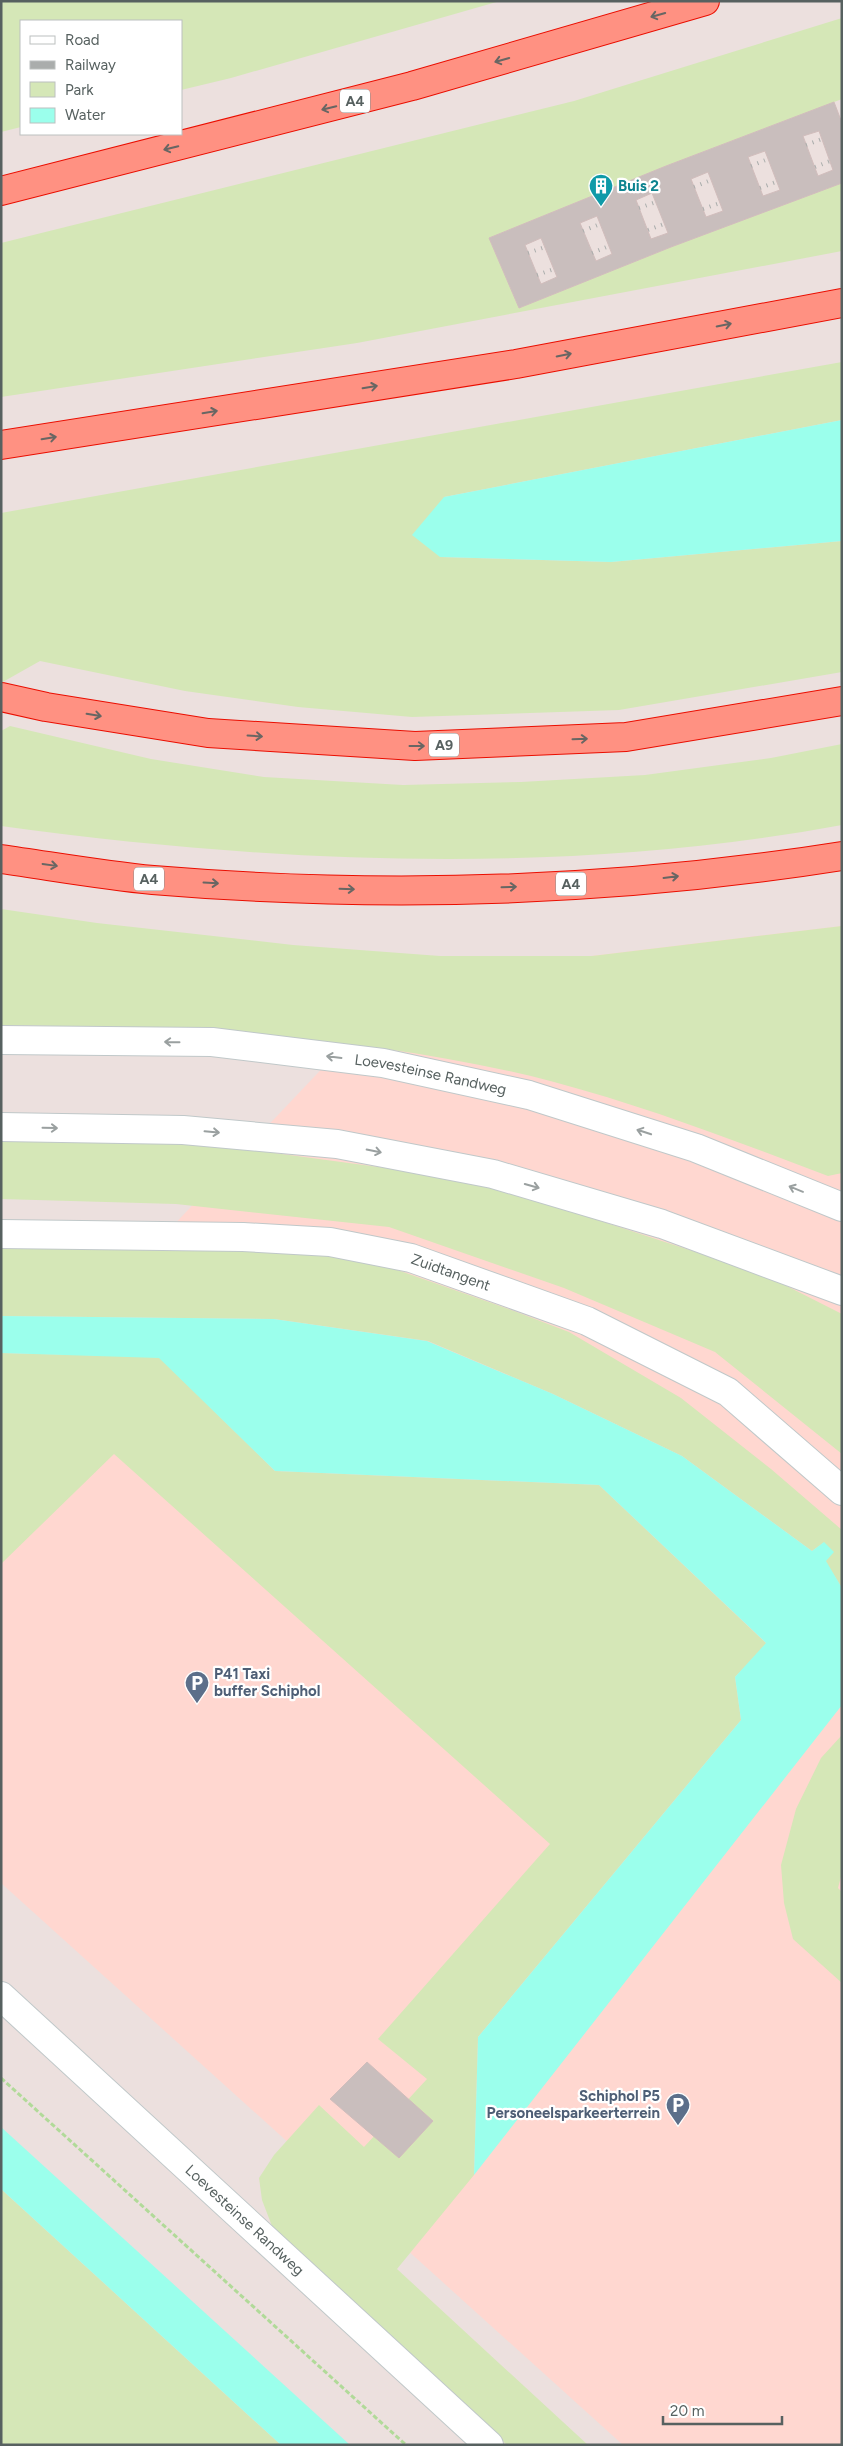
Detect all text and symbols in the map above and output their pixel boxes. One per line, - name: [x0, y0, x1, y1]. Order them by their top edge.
- one-way arrow: [651, 10, 667, 20]
- legend: [20, 20, 182, 135]
- text: Road: [65, 31, 100, 49]
- text: Railway: [65, 56, 116, 74]
- one-way arrow: [495, 56, 511, 66]
- text: Park: [65, 81, 94, 99]
- road number: A4: [340, 90, 370, 112]
- one-way arrow: [321, 103, 337, 113]
- text: Water: [65, 106, 105, 124]
- one-way arrow: [164, 143, 180, 153]
- building icon: Buis 2: [588, 173, 614, 207]
- place label: Buis 2: [618, 177, 659, 195]
- one-way arrow: [715, 320, 731, 330]
- one-way arrow: [556, 350, 572, 360]
- one-way arrow: [362, 382, 378, 392]
- one-way arrow: [202, 407, 218, 417]
- one-way arrow: [41, 432, 57, 442]
- one-way arrow: [86, 710, 102, 720]
- one-way arrow: [247, 732, 263, 741]
- road number: A9: [429, 734, 459, 756]
- one-way arrow: [571, 734, 587, 744]
- one-way arrow: [409, 741, 425, 751]
- one-way arrow: [41, 861, 57, 871]
- road number: A4: [134, 868, 164, 891]
- road number: A4: [556, 872, 586, 896]
- one-way arrow: [663, 872, 679, 882]
- one-way arrow: [203, 878, 219, 887]
- one-way arrow: [500, 882, 517, 892]
- one-way arrow: [338, 884, 354, 894]
- one-way arrow: [164, 1037, 180, 1047]
- street label: Loevesteinse Randweg: [353, 1051, 508, 1099]
- one-way arrow: [326, 1052, 342, 1062]
- one-way arrow: [42, 1123, 58, 1133]
- one-way arrow: [204, 1127, 220, 1137]
- one-way arrow: [637, 1127, 653, 1136]
- one-way arrow: [365, 1146, 381, 1156]
- one-way arrow: [524, 1181, 540, 1191]
- one-way arrow: [789, 1183, 804, 1192]
- street label: Zuidtangent: [409, 1250, 493, 1295]
- place label: P41 Taxi buffer Schiphol: [214, 1665, 320, 1700]
- parking icon: P41 Taxi buffer Schiphol: [184, 1670, 210, 1704]
- place label: Schiphol P5 Personeelsparkeerterrein: [487, 2087, 660, 2122]
- parking icon: Schiphol P5 Personeelsparkeerterrein: [665, 2092, 691, 2126]
- street label: Loevesteinse Randweg: [182, 2161, 308, 2279]
- scale bar: [663, 2394, 782, 2426]
- text: 20 m: [670, 2402, 704, 2420]

